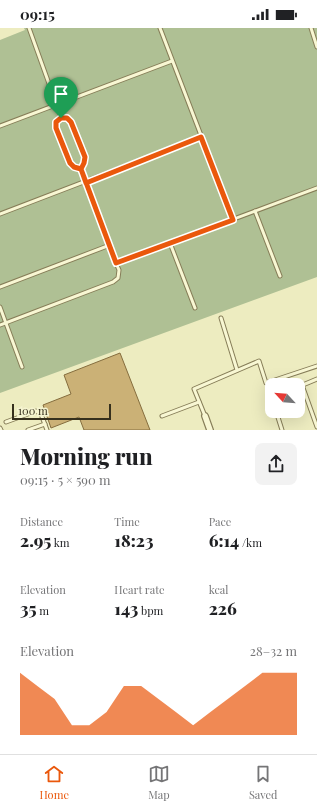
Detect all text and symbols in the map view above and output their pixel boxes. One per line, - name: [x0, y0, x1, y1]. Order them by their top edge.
- text: 09:15: [20, 4, 55, 24]
- pin: [44, 77, 78, 118]
- icon: arrive: [50, 83, 72, 105]
- north arrow: [265, 378, 305, 418]
- map controls: [265, 378, 305, 418]
- scale bar: [12, 402, 111, 421]
- text: 100 m: [18, 403, 48, 418]
- text: Morning run: [20, 441, 153, 471]
- button: share: [255, 443, 297, 485]
- text: 09:15 · 5 × 590 m: [20, 471, 111, 488]
- text: Distance: [20, 514, 63, 529]
- text: Time: [114, 514, 140, 529]
- text: Pace: [209, 514, 231, 529]
- text: 2.95: [20, 529, 51, 551]
- text: 18:23: [114, 529, 153, 551]
- text: 6:14: [209, 529, 239, 551]
- text: km: [51, 535, 70, 550]
- text: /km: [239, 535, 262, 550]
- text: Elevation: [20, 582, 66, 597]
- text: Heart rate: [114, 582, 165, 597]
- text: kcal: [209, 582, 228, 597]
- text: 35: [20, 597, 37, 619]
- text: 143: [114, 597, 138, 619]
- text: 226: [209, 597, 237, 619]
- text: m: [37, 603, 49, 618]
- text: bpm: [138, 603, 163, 618]
- text: Elevation: [20, 642, 74, 659]
- text: 28–32 m: [250, 642, 297, 659]
- tab: Home: [39, 763, 69, 802]
- tab: Map: [148, 763, 170, 802]
- tab: Saved: [249, 763, 277, 802]

